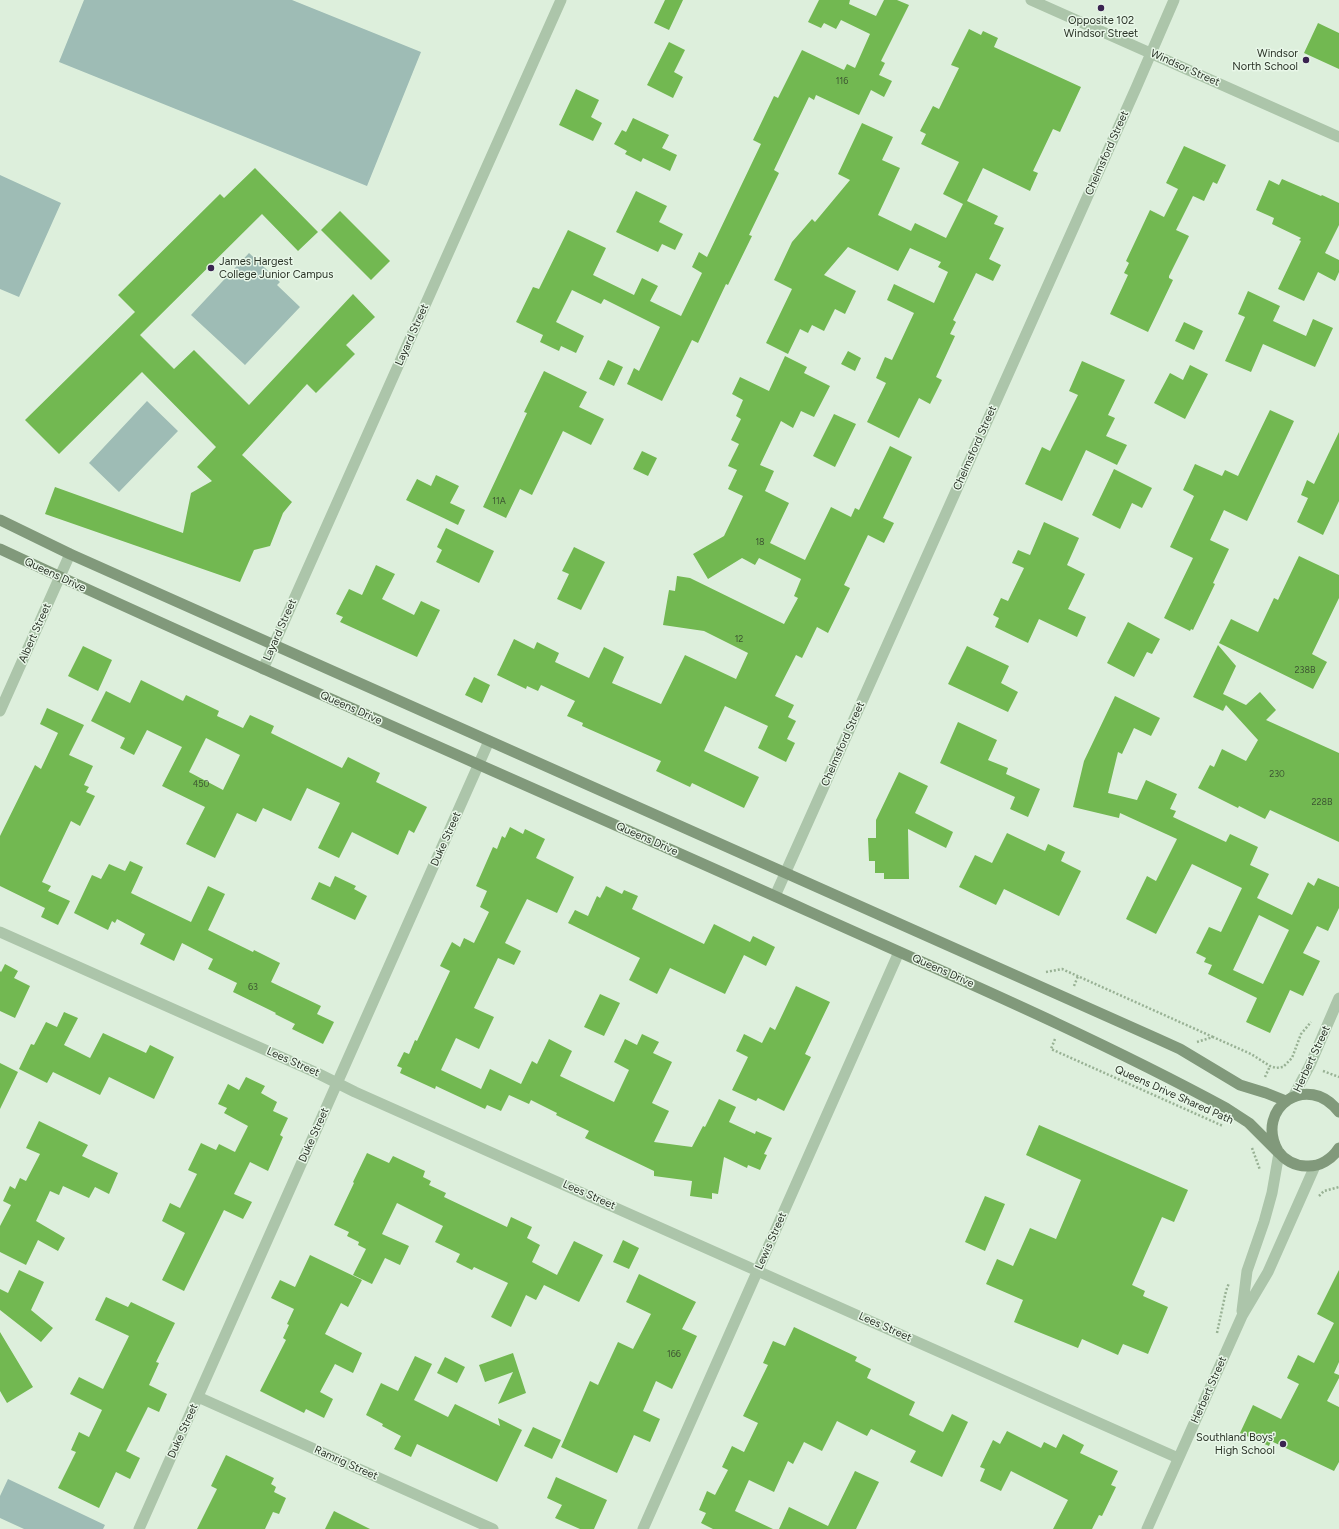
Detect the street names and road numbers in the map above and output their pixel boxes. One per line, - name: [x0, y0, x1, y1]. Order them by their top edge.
- street label: Windsor Street: [1148, 47, 1222, 89]
- street label: Chelmsford Street: [1082, 109, 1132, 197]
- street label: Layard Street: [393, 302, 431, 368]
- street label: Chelmsford Street: [950, 404, 1000, 492]
- street label: Queens Drive: [22, 555, 88, 595]
- street label: Layard Street: [261, 597, 299, 663]
- street label: Albert Street: [16, 601, 54, 665]
- street label: Queens Drive: [318, 689, 384, 727]
- street label: Chelmsford Street: [818, 700, 868, 788]
- street label: Duke Street: [428, 810, 464, 868]
- street label: Queens Drive: [614, 820, 680, 858]
- street label: Queens Drive: [910, 952, 976, 990]
- street label: Herbert Street: [1291, 1024, 1333, 1094]
- street label: Lees Street: [265, 1045, 321, 1079]
- street label: Queens Drive Shared Path: [1113, 1063, 1235, 1127]
- street label: Duke Street: [296, 1106, 332, 1164]
- street label: Lees Street: [561, 1178, 617, 1212]
- street label: Lewis Street: [752, 1210, 790, 1272]
- street label: Lees Street: [857, 1310, 913, 1344]
- street label: Herbert Street: [1188, 1355, 1230, 1425]
- street label: Duke Street: [165, 1402, 201, 1460]
- street label: Ramrig Street: [312, 1443, 380, 1483]

